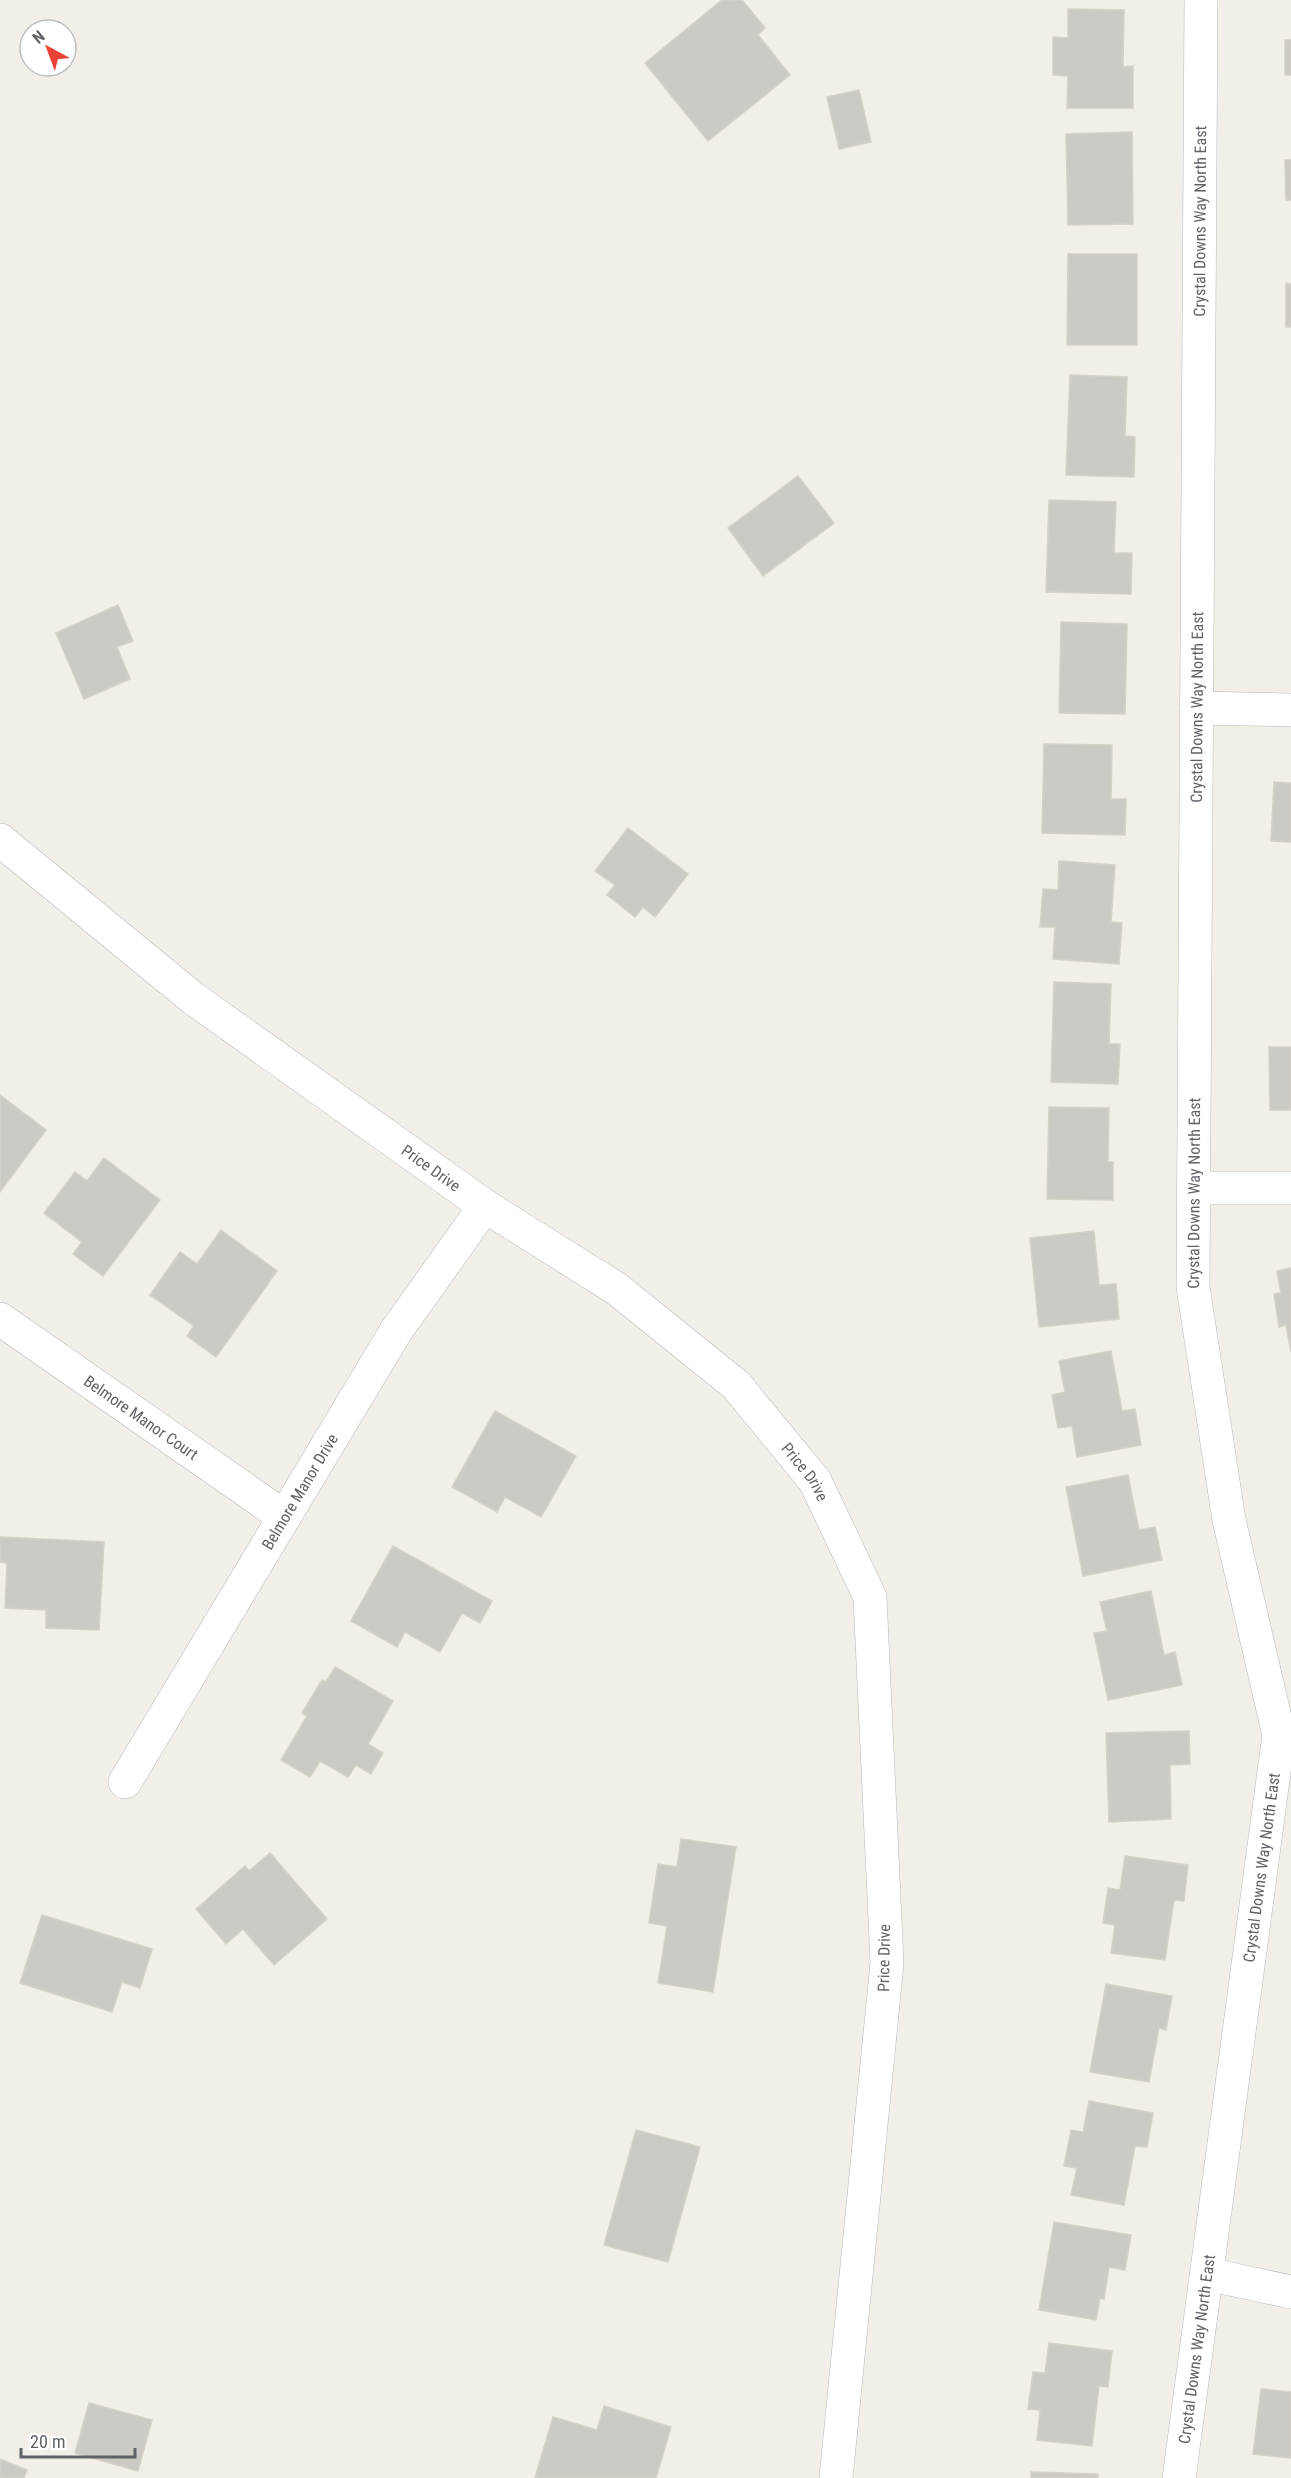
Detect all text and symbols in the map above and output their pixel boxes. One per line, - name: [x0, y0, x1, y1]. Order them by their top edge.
- north arrow: [18, 18, 78, 78]
- text: N: [29, 27, 48, 47]
- street label: Crystal Downs Way North East: [1190, 125, 1210, 317]
- street label: Crystal Downs Way North East: [1187, 611, 1207, 803]
- street label: Crystal Downs Way North East: [1183, 1097, 1204, 1289]
- street label: Price Drive: [398, 1140, 464, 1195]
- street label: Belmore Manor Court: [80, 1371, 202, 1464]
- street label: Belmore Manor Drive: [257, 1430, 342, 1553]
- street label: Price Drive: [778, 1439, 833, 1504]
- street label: Crystal Downs Way North East: [1239, 1771, 1283, 1963]
- street label: Price Drive: [874, 1924, 894, 1992]
- street label: Crystal Downs Way North East: [1174, 2253, 1219, 2445]
- scale bar: [21, 2421, 135, 2459]
- text: 20 m: [30, 2431, 65, 2452]

